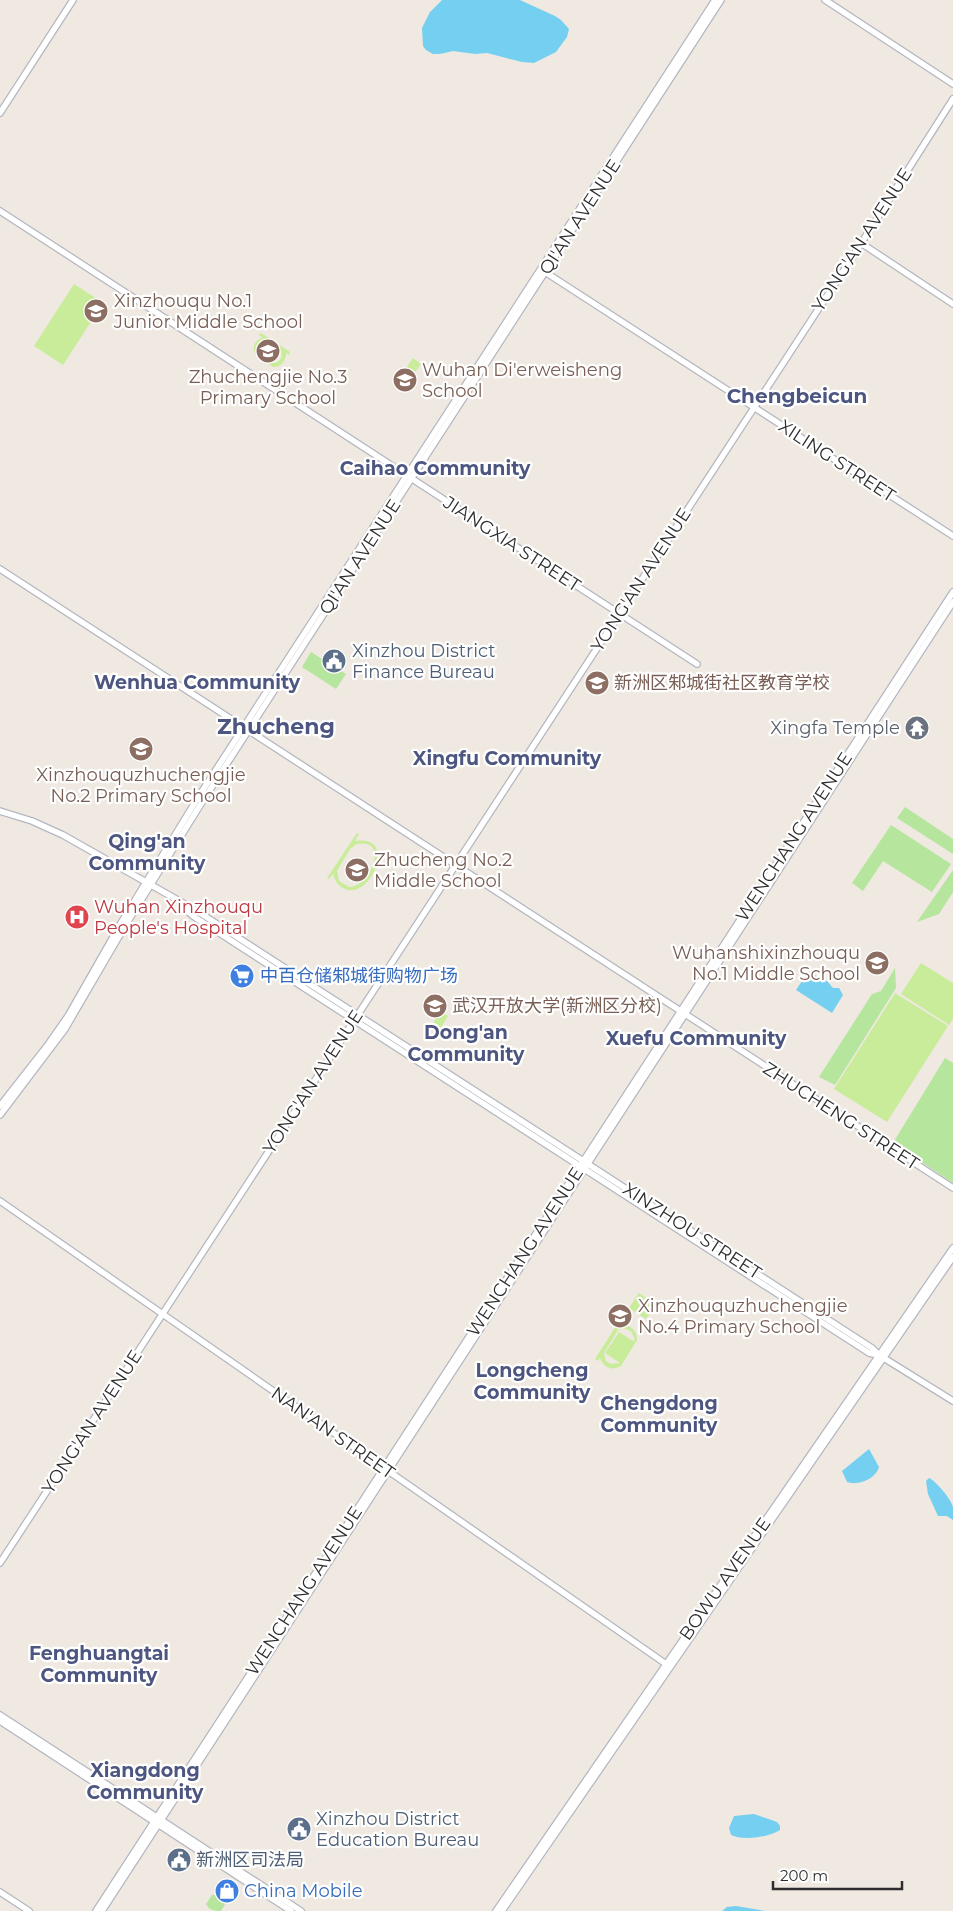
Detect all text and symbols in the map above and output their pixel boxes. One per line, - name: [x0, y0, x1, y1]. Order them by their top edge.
- street label: QI'AN AVENUE: [535, 155, 625, 279]
- street label: YONG'AN AVENUE: [807, 164, 917, 316]
- place label: Xinzhouqu No.1 Junior Middle School: [113, 290, 303, 333]
- school or university icon: Xinzhouqu No.1 Junior Middle School: [83, 298, 109, 324]
- school or university icon: Zhuchengjie No.3 Primary School: [255, 338, 281, 364]
- place label: Wuhan Di'erweisheng School: [422, 359, 622, 402]
- place label: Zhuchengjie No.3 Primary School: [189, 366, 347, 409]
- school or university icon: Wuhan Di'erweisheng School: [392, 367, 418, 393]
- district label: Chengbeicun: [727, 384, 867, 408]
- street label: XILING STREET: [774, 415, 900, 507]
- district label: Caihao Community: [340, 457, 531, 480]
- street label: JIANGXIA STREET: [438, 491, 585, 597]
- street label: QI'AN AVENUE: [315, 495, 405, 619]
- street label: YONG'AN AVENUE: [586, 504, 696, 656]
- place label: Xinzhou District Finance Bureau: [352, 640, 496, 683]
- public building icon: Xinzhou District Finance Bureau: [321, 648, 347, 674]
- school or university icon: 新洲区邾城街社区教育学校: [584, 670, 610, 696]
- district label: Wenhua Community: [94, 671, 301, 694]
- place label: 新洲区邾城街社区教育学校: [614, 672, 830, 694]
- district label: Zhucheng: [217, 713, 335, 740]
- temple icon: Xingfa Temple: [904, 715, 930, 741]
- place label: Xingfa Temple: [770, 717, 900, 739]
- school or university icon: Xinzhouquzhuchengjie No.2 Primary School: [128, 736, 154, 762]
- district label: Xingfu Community: [413, 747, 602, 770]
- street label: WENCHANG AVENUE: [731, 748, 857, 926]
- place label: Xinzhouquzhuchengjie No.2 Primary School: [36, 764, 246, 807]
- district label: Qing'an Community: [89, 830, 206, 875]
- place label: Zhucheng No.2 Middle School: [374, 849, 512, 892]
- school or university icon: Zhucheng No.2 Middle School: [344, 857, 370, 883]
- place label: Wuhan Xinzhouqu People's Hospital: [94, 896, 263, 939]
- hospital icon: Wuhan Xinzhouqu People's Hospital: [64, 904, 90, 930]
- place label: Wuhanshixinzhouqu No.1 Middle School: [672, 942, 860, 985]
- school or university icon: Wuhanshixinzhouqu No.1 Middle School: [864, 950, 890, 976]
- supermarket icon: 中百仓储邾城街购物广场: [229, 963, 255, 989]
- place label: 中百仓储邾城街购物广场: [260, 965, 458, 987]
- school or university icon: 武汉开放大学(新洲区分校): [422, 993, 448, 1019]
- place label: 武汉开放大学(新洲区分校): [452, 995, 662, 1017]
- street label: YONG'AN AVENUE: [258, 1006, 368, 1158]
- district label: Dong'an Community: [408, 1021, 525, 1066]
- district label: Xuefu Community: [606, 1027, 787, 1050]
- street label: ZHUCHENG STREET: [759, 1057, 924, 1175]
- street label: WENCHANG AVENUE: [462, 1163, 588, 1341]
- street label: XINZHOU STREET: [619, 1178, 766, 1284]
- place label: Xinzhouquzhuchengjie No.4 Primary School: [638, 1295, 848, 1338]
- school or university icon: Xinzhouquzhuchengjie No.4 Primary School: [607, 1303, 633, 1329]
- street label: YONG'AN AVENUE: [37, 1346, 147, 1498]
- district label: Longcheng Community: [474, 1359, 591, 1404]
- street label: NAN'AN STREET: [267, 1382, 400, 1484]
- district label: Chengdong Community: [600, 1392, 718, 1437]
- street label: WENCHANG AVENUE: [241, 1502, 367, 1680]
- street label: BOWU AVENUE: [674, 1513, 776, 1645]
- district label: Fenghuangtai Community: [29, 1642, 169, 1687]
- district label: Xiangdong Community: [87, 1759, 204, 1804]
- place label: Xinzhou District Education Bureau: [316, 1808, 479, 1851]
- public building icon: Xinzhou District Education Bureau: [286, 1816, 312, 1842]
- public building icon: 新洲区司法局: [166, 1847, 192, 1873]
- place label: 新洲区司法局: [196, 1849, 304, 1871]
- scale bar: [773, 1858, 902, 1890]
- text: 200 m: [780, 1866, 828, 1885]
- shop icon: China Mobile: [214, 1878, 240, 1904]
- place label: China Mobile: [244, 1880, 363, 1902]

